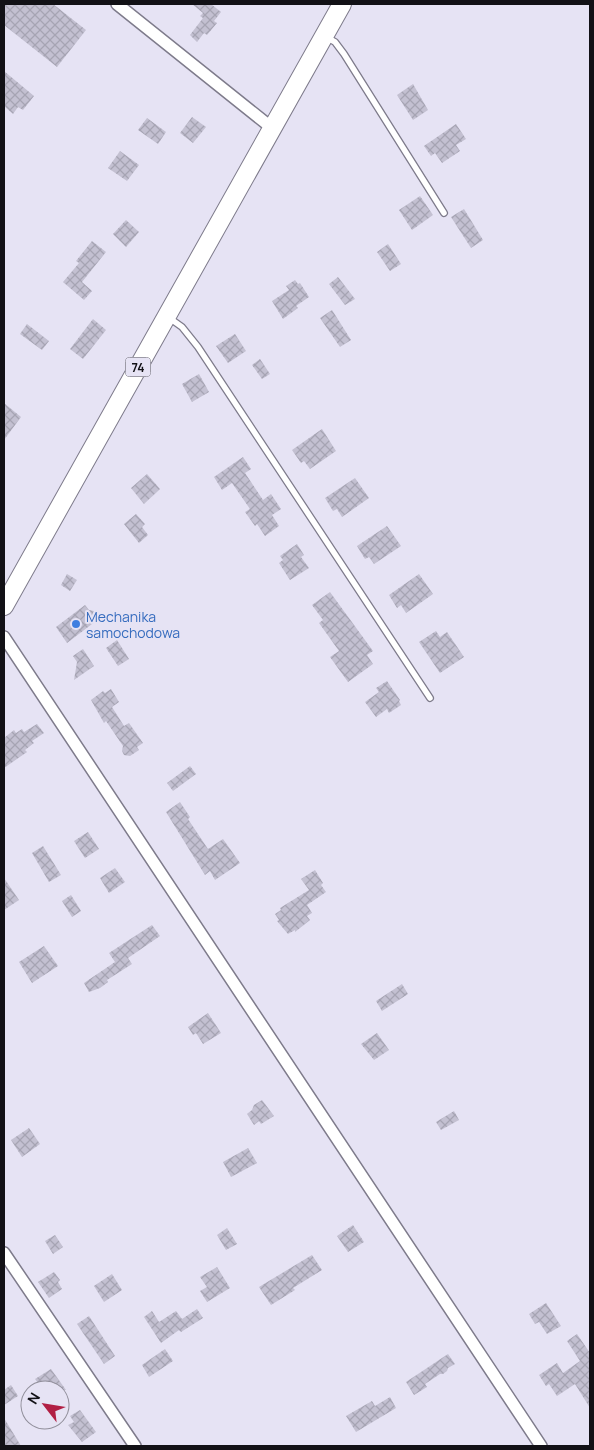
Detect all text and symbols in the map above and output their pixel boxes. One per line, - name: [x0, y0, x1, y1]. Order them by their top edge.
- road number: 74: [126, 358, 150, 377]
- place label: Mechanika samochodowa: [86, 607, 180, 642]
- marker: Mechanika samochodowa: [70, 618, 82, 630]
- north arrow: [20, 1380, 70, 1430]
- text: N: [23, 1389, 44, 1407]

